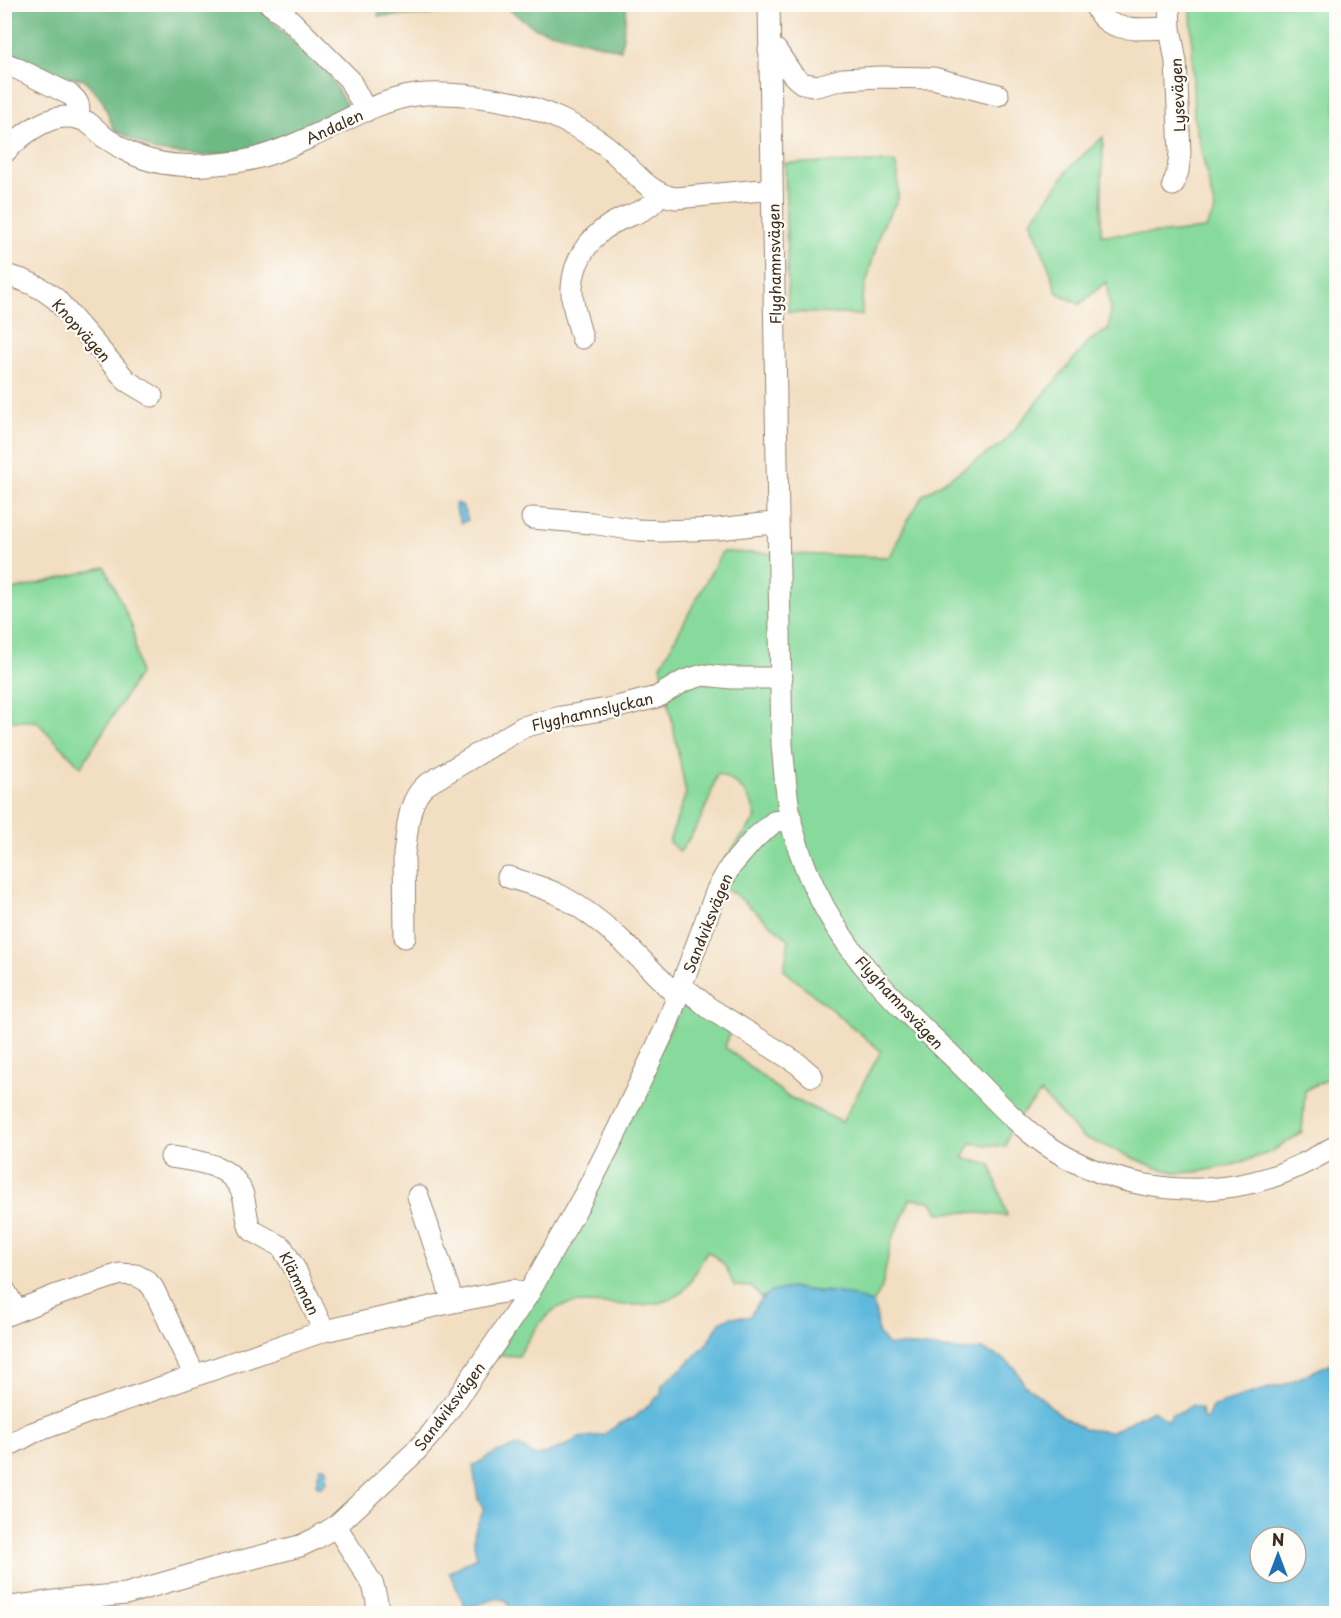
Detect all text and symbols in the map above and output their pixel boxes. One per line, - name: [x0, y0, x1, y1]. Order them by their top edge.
- street label: Lysevägen: [1164, 57, 1190, 133]
- street label: Andalen: [301, 103, 367, 149]
- street label: Flyghamnsvägen: [761, 203, 787, 325]
- street label: Knopvägen: [47, 293, 117, 367]
- street label: Flyghamnslyckan: [529, 686, 655, 736]
- street label: Sandviksvägen: [677, 870, 737, 976]
- street label: Flyghamnsvägen: [850, 950, 950, 1054]
- street label: Klämman: [274, 1247, 326, 1319]
- street label: Sandviksvägen: [408, 1357, 490, 1455]
- north arrow: [1248, 1525, 1308, 1585]
- text: N: [1272, 1527, 1284, 1551]

